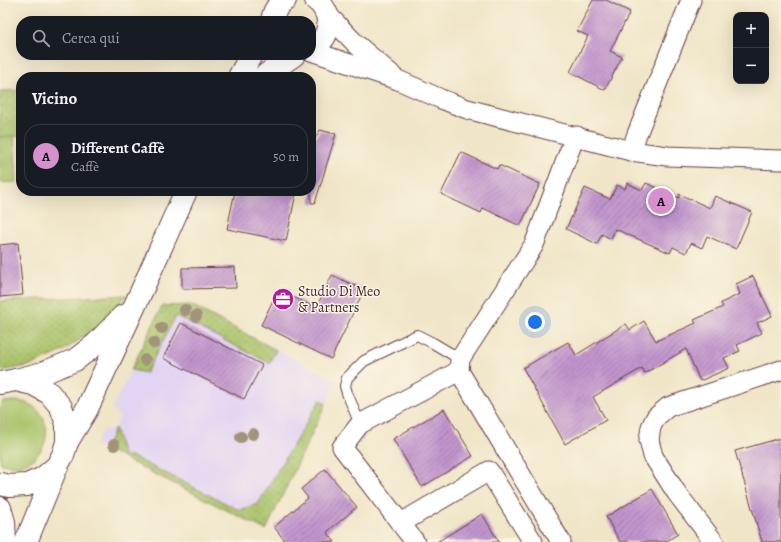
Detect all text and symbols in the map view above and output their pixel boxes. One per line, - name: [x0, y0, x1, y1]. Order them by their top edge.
- map controls: [733, 12, 769, 84]
- button: +: [733, 12, 769, 48]
- search box: [16, 16, 316, 60]
- icon: search: [30, 27, 52, 49]
- text: Cerca qui: [62, 28, 120, 48]
- button: −: [733, 48, 769, 84]
- text: Vicino: [32, 87, 77, 110]
- text: Different Caffè: [71, 138, 165, 158]
- text: A: [42, 148, 50, 165]
- text: 50 m: [273, 148, 299, 165]
- text: Caffè: [71, 158, 99, 175]
- pin: A: [648, 186, 674, 216]
- place label: Studio Di Meo & Partners: [298, 282, 380, 317]
- office icon: Studio Di Meo & Partners: [270, 286, 296, 312]
- your location: [525, 312, 545, 332]

